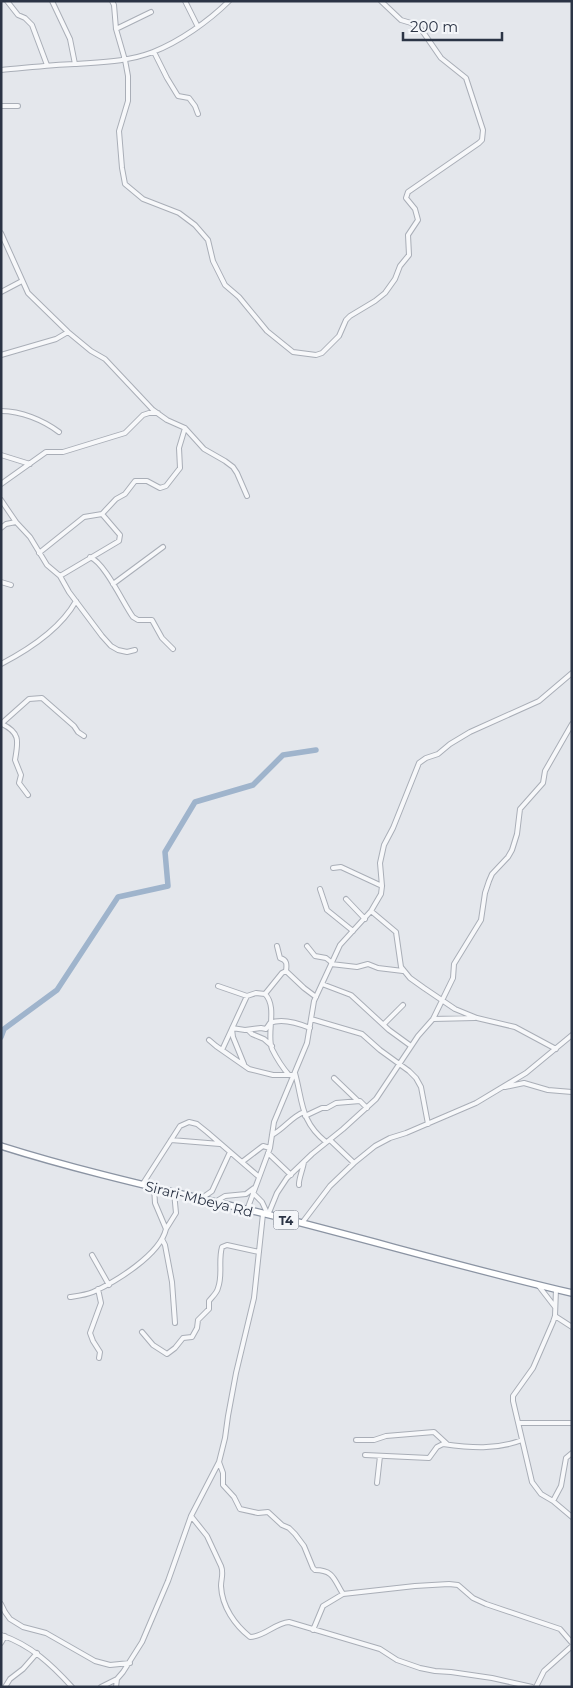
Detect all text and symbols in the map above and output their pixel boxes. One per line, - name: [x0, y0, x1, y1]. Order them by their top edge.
- scale bar: [403, 10, 502, 42]
- text: 200 m: [410, 17, 458, 36]
- street label: Sirari-Mbeya Rd: [143, 1177, 255, 1221]
- road number: T4: [274, 1210, 298, 1230]

